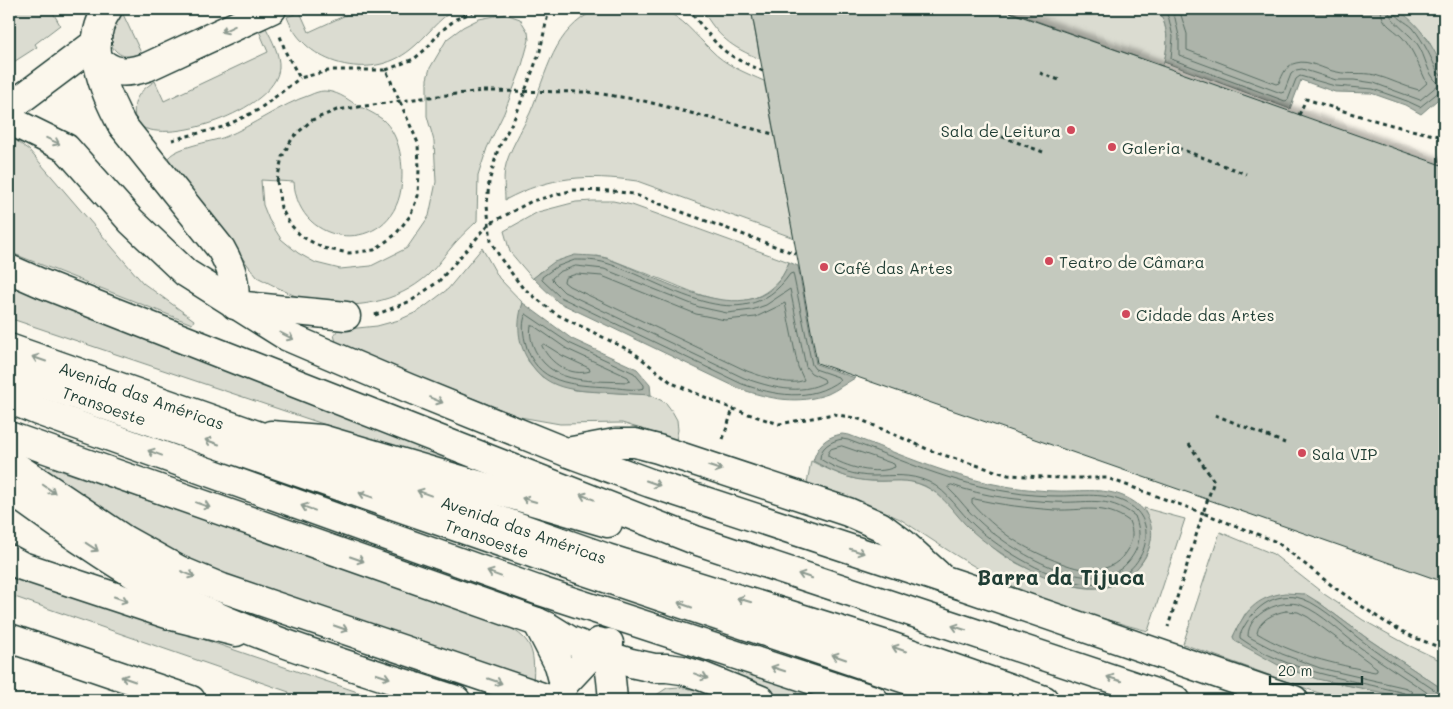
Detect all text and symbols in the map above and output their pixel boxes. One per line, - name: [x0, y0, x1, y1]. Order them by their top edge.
- one-way arrow: [221, 25, 236, 35]
- place label: Sala de Leitura: [941, 120, 1061, 141]
- marker: Sala de Leitura: [1065, 124, 1077, 136]
- one-way arrow: [45, 137, 60, 147]
- place label: Galeria: [1122, 137, 1181, 158]
- marker: Galeria: [1106, 141, 1118, 153]
- place label: Teatro de Câmara: [1059, 251, 1205, 272]
- marker: Teatro de Câmara: [1043, 255, 1055, 267]
- place label: Café das Artes: [834, 257, 953, 278]
- marker: Café das Artes: [818, 261, 830, 273]
- place label: Cidade das Artes: [1136, 304, 1274, 325]
- marker: Cidade das Artes: [1120, 308, 1132, 320]
- one-way arrow: [279, 332, 294, 341]
- one-way arrow: [32, 354, 47, 363]
- street label: Avenida das Américas: [57, 356, 228, 433]
- street label: Transoeste: [60, 381, 149, 429]
- one-way arrow: [428, 395, 443, 405]
- one-way arrow: [205, 437, 220, 446]
- place label: Sala VIP: [1312, 443, 1377, 464]
- marker: Sala VIP: [1296, 447, 1308, 459]
- one-way arrow: [148, 448, 163, 457]
- one-way arrow: [707, 464, 722, 473]
- one-way arrow: [645, 479, 661, 489]
- one-way arrow: [42, 484, 56, 494]
- one-way arrow: [417, 488, 432, 497]
- one-way arrow: [358, 490, 374, 499]
- street label: Avenida das Américas: [439, 490, 610, 568]
- one-way arrow: [580, 492, 595, 502]
- one-way arrow: [522, 494, 538, 504]
- one-way arrow: [195, 500, 211, 510]
- one-way arrow: [301, 503, 316, 512]
- street label: Transoeste: [442, 513, 532, 562]
- one-way arrow: [84, 542, 98, 552]
- one-way arrow: [849, 547, 865, 557]
- one-way arrow: [348, 555, 364, 564]
- district label: Barra da Tijuca: [977, 563, 1145, 590]
- one-way arrow: [180, 569, 195, 579]
- one-way arrow: [487, 569, 502, 578]
- one-way arrow: [798, 571, 814, 581]
- one-way arrow: [112, 594, 128, 604]
- one-way arrow: [736, 595, 752, 605]
- one-way arrow: [677, 599, 693, 609]
- one-way arrow: [952, 623, 968, 632]
- one-way arrow: [333, 624, 348, 633]
- one-way arrow: [892, 644, 907, 653]
- one-way arrow: [831, 651, 847, 661]
- scale bar: [1270, 654, 1363, 686]
- text: 20 m: [1278, 660, 1312, 680]
- one-way arrow: [770, 664, 786, 674]
- one-way arrow: [375, 672, 390, 681]
- one-way arrow: [693, 672, 708, 681]
- one-way arrow: [121, 674, 136, 683]
- one-way arrow: [1106, 674, 1122, 684]
- one-way arrow: [486, 677, 502, 686]

